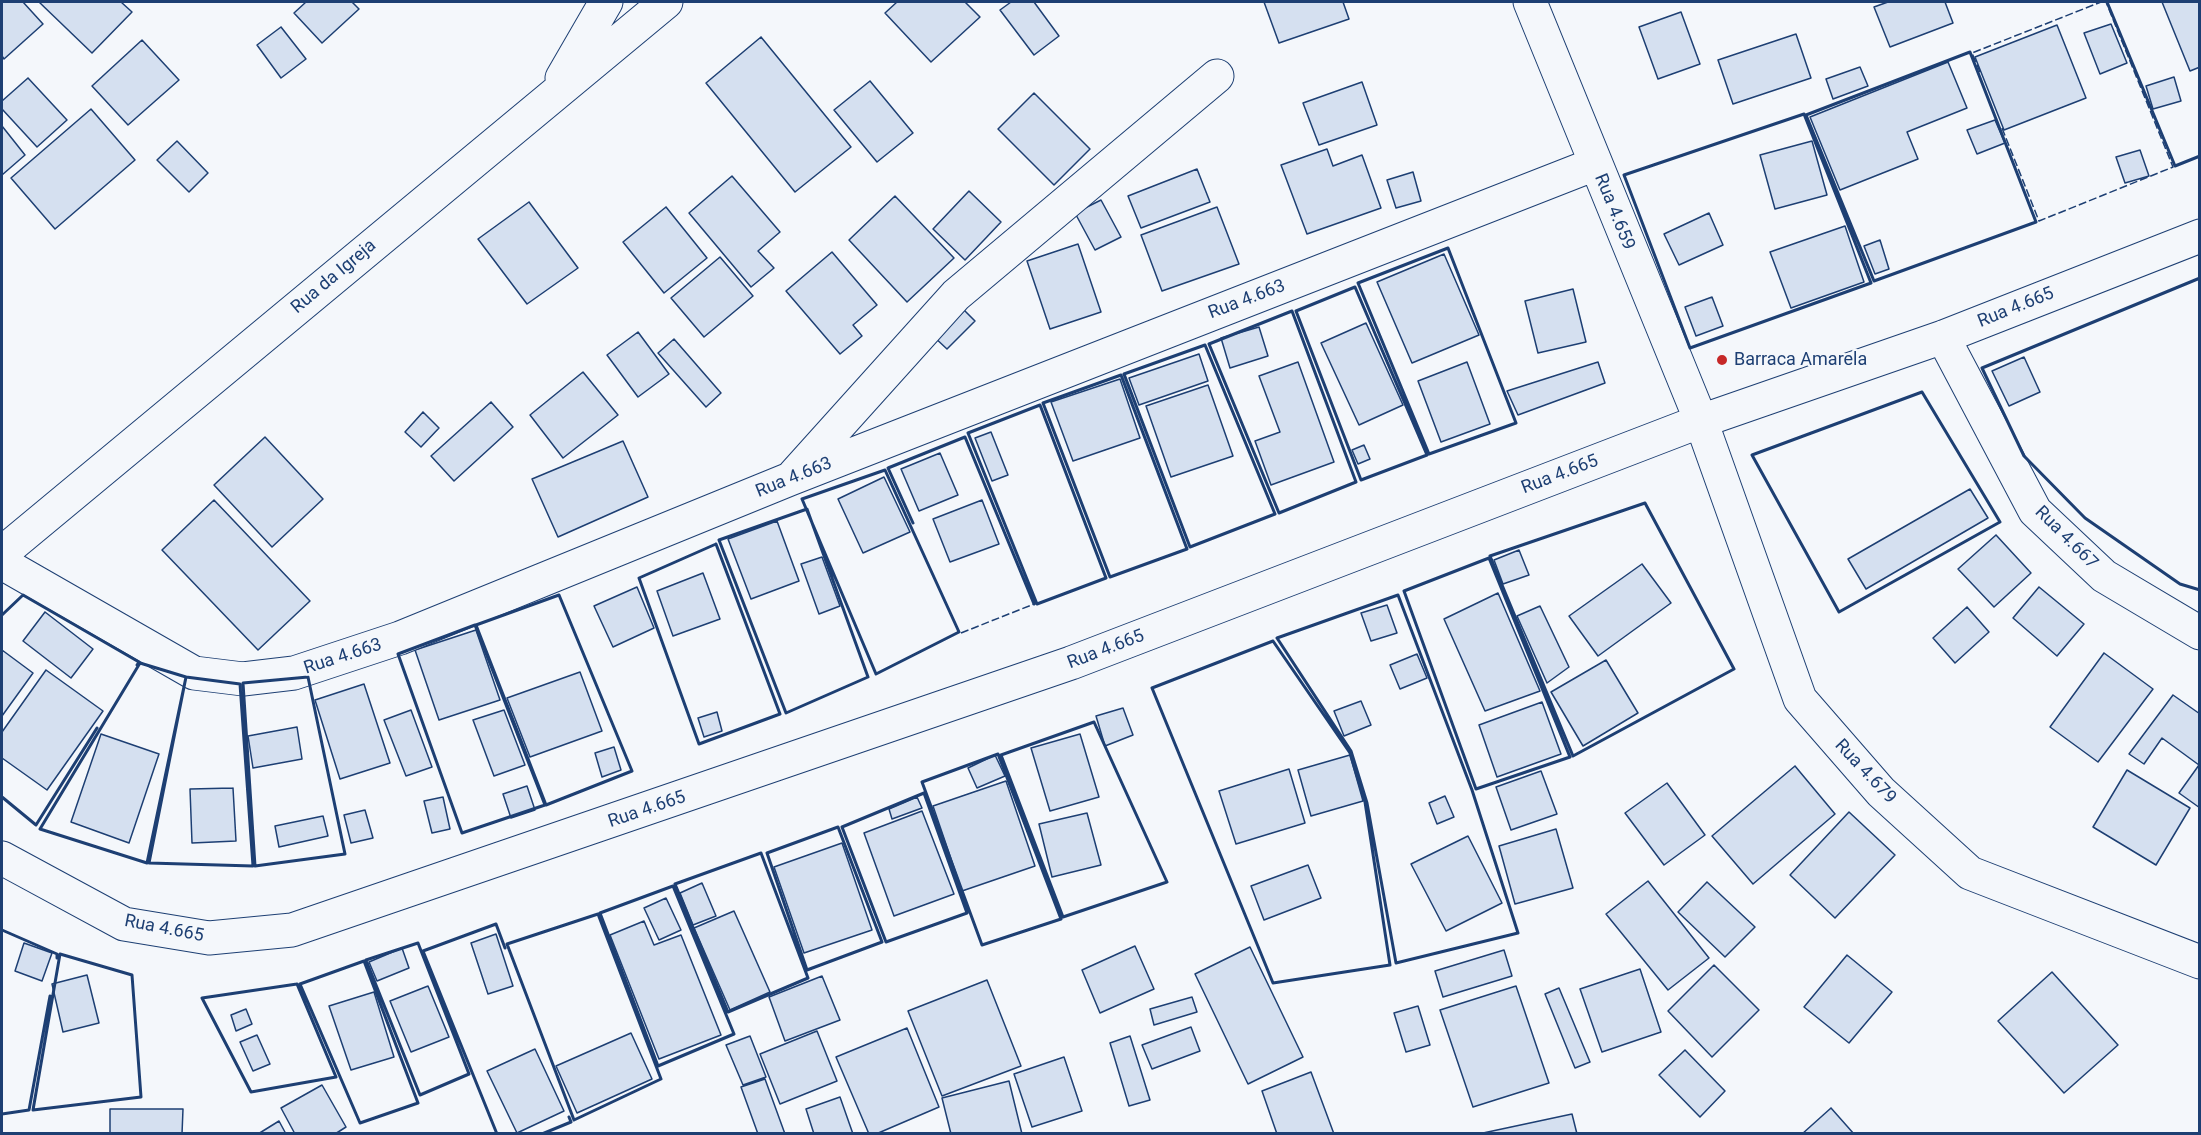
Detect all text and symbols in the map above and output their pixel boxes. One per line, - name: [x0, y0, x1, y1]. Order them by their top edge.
- street label: Rua 4.659: [1589, 171, 1639, 253]
- street label: Rua da Igreja: [287, 235, 381, 319]
- street label: Rua 4.663: [1206, 275, 1288, 325]
- street label: Rua 4.665: [1975, 283, 2057, 333]
- place label: Barraca Amarela: [1734, 349, 1867, 371]
- marker: Barraca Amarela: [1715, 353, 1729, 367]
- street label: Rua 4.665: [1519, 450, 1601, 500]
- street label: Rua 4.663: [753, 453, 835, 503]
- street label: Rua 4.667: [2030, 502, 2102, 574]
- street label: Rua 4.665: [1065, 625, 1147, 675]
- street label: Rua 4.663: [301, 634, 385, 680]
- street label: Rua 4.679: [1830, 735, 1900, 809]
- street label: Rua 4.665: [605, 787, 689, 833]
- street label: Rua 4.665: [122, 911, 206, 947]

